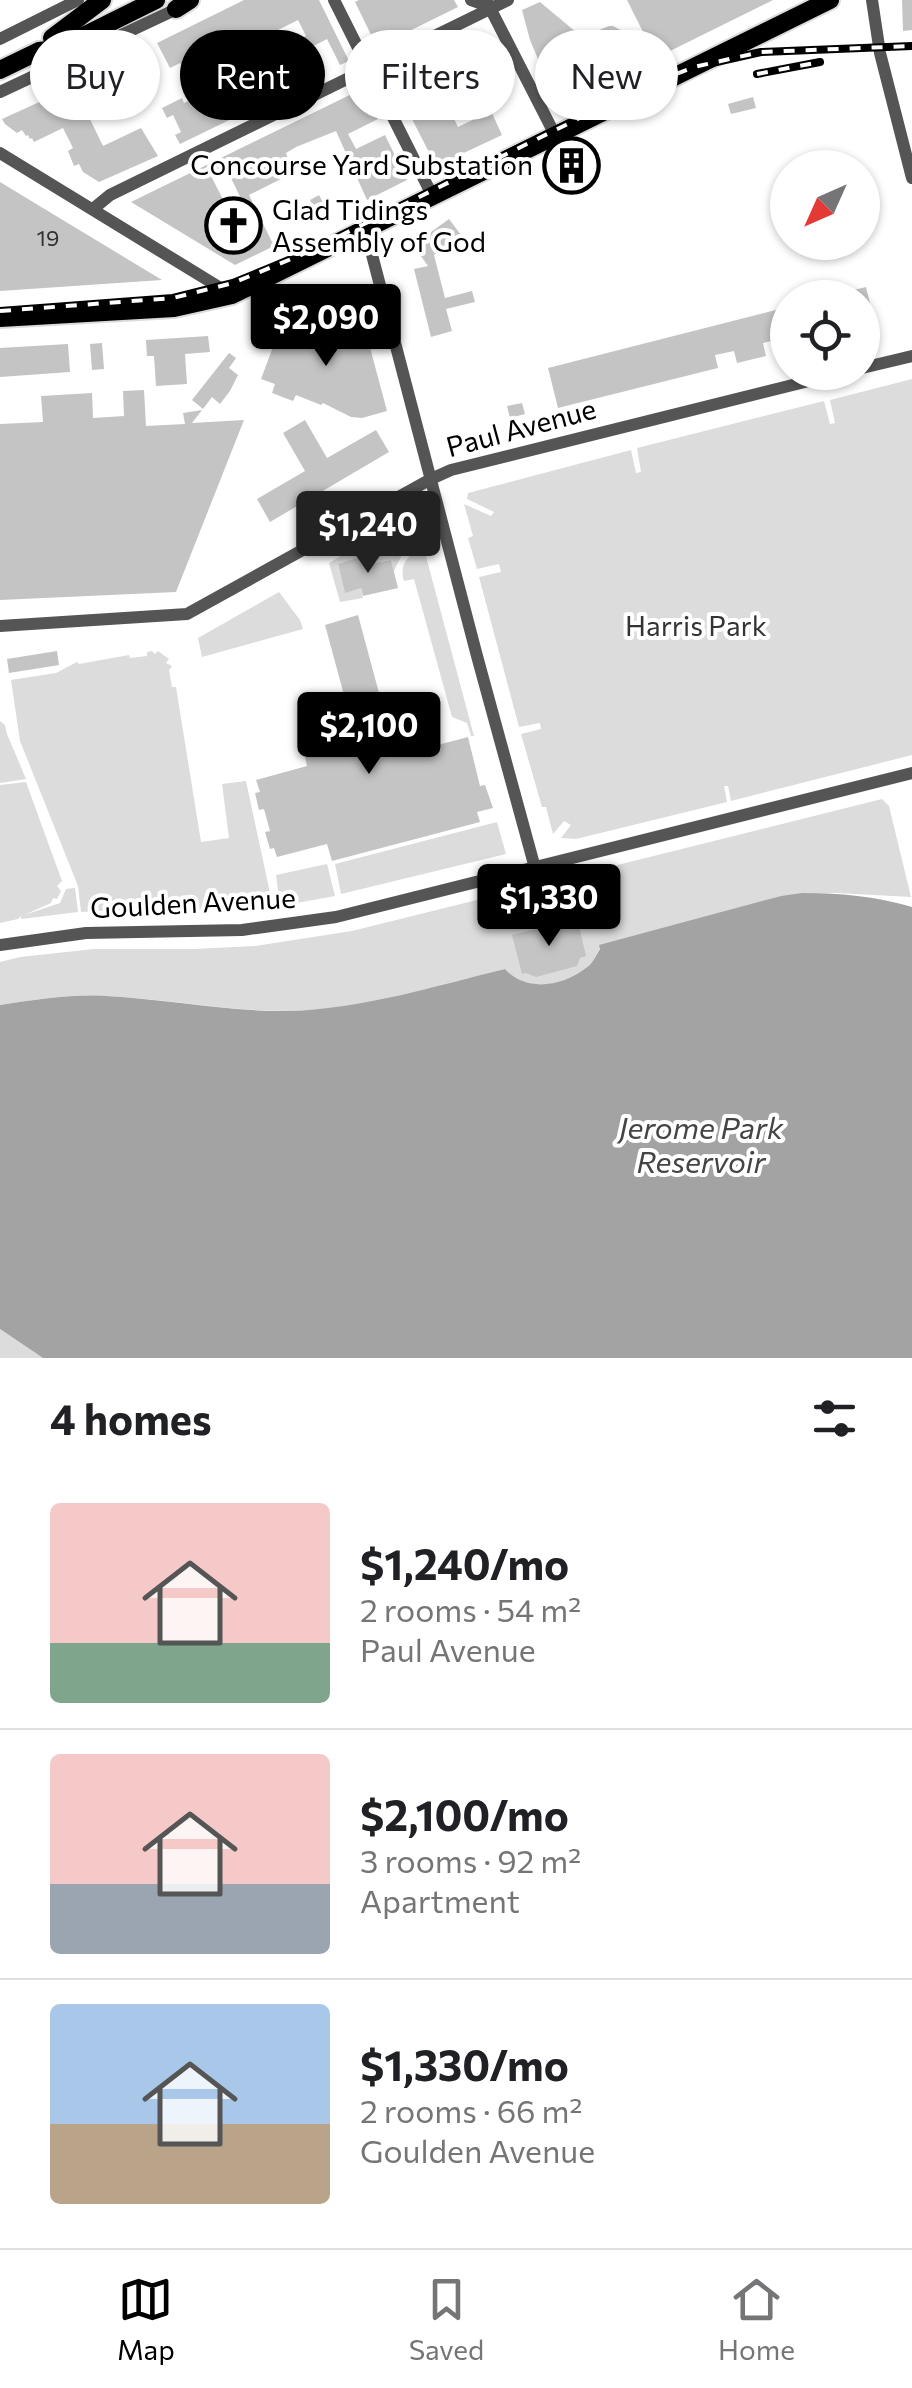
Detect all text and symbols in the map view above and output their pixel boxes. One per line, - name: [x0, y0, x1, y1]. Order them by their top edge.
- chip: Buy: [30, 30, 160, 120]
- chip: Rent: [180, 30, 325, 120]
- chip: Filters: [345, 30, 515, 120]
- chip: New: [535, 30, 678, 120]
- building icon: Concourse Yard Substation: [542, 135, 602, 195]
- place label: Concourse Yard Substation: [190, 147, 533, 181]
- north arrow: [770, 150, 880, 260]
- map controls: [770, 150, 880, 390]
- place label: Glad Tidings Assembly of God: [272, 192, 486, 258]
- church icon: Glad Tidings Assembly of God: [203, 196, 263, 256]
- house number: 19: [37, 224, 59, 251]
- button: locate: [770, 280, 880, 390]
- pin: $2,090: [245, 284, 407, 369]
- text: $2,090: [273, 296, 379, 336]
- street label: Paul Avenue: [442, 391, 599, 463]
- pin: $1,240: [287, 491, 449, 576]
- text: $1,240: [318, 503, 418, 543]
- park label: Harris Park: [625, 608, 767, 642]
- pin: $2,100: [288, 692, 450, 777]
- text: $2,100: [319, 704, 419, 744]
- pin: $1,330: [468, 864, 630, 949]
- text: $1,330: [499, 876, 599, 916]
- street label: Goulden Avenue: [89, 880, 297, 924]
- water label: Jerome Park Reservoir: [616, 1108, 784, 1179]
- icon: filters: [807, 1391, 862, 1446]
- text: 4 homes: [50, 1392, 212, 1444]
- text: $1,240/mo: [360, 1537, 569, 1589]
- icon: home: [130, 1543, 250, 1663]
- text: 2 rooms · 54 m²: [360, 1589, 581, 1629]
- text: Paul Avenue: [360, 1629, 536, 1669]
- text: $2,100/mo: [360, 1788, 569, 1840]
- icon: home: [130, 1794, 250, 1914]
- text: 3 rooms · 92 m²: [360, 1840, 581, 1880]
- text: Apartment: [360, 1880, 520, 1920]
- text: $1,330/mo: [360, 2038, 569, 2090]
- icon: home: [130, 2044, 250, 2164]
- text: 2 rooms · 66 m²: [360, 2090, 582, 2130]
- text: Goulden Avenue: [360, 2130, 595, 2170]
- tab: Map: [117, 2272, 175, 2366]
- tab: Saved: [409, 2272, 484, 2366]
- tab: Home: [718, 2272, 795, 2366]

